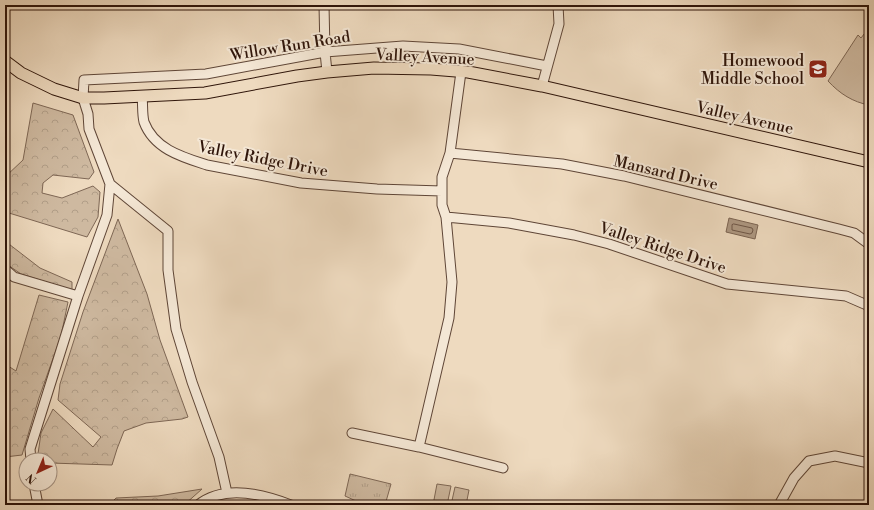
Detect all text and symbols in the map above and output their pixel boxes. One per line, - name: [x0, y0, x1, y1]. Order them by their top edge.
- street label: Willow Run Road: [227, 27, 352, 66]
- street label: Valley Avenue: [374, 44, 475, 70]
- place label: Homewood Middle School: [701, 51, 804, 89]
- school or university icon: Homewood Middle School: [807, 58, 829, 80]
- street label: Valley Avenue: [693, 97, 795, 139]
- street label: Valley Ridge Drive: [195, 136, 330, 181]
- street label: Mansard Drive: [611, 151, 720, 195]
- street label: Valley Ridge Drive: [596, 218, 729, 278]
- north arrow: [18, 452, 58, 492]
- text: N: [24, 470, 40, 487]

